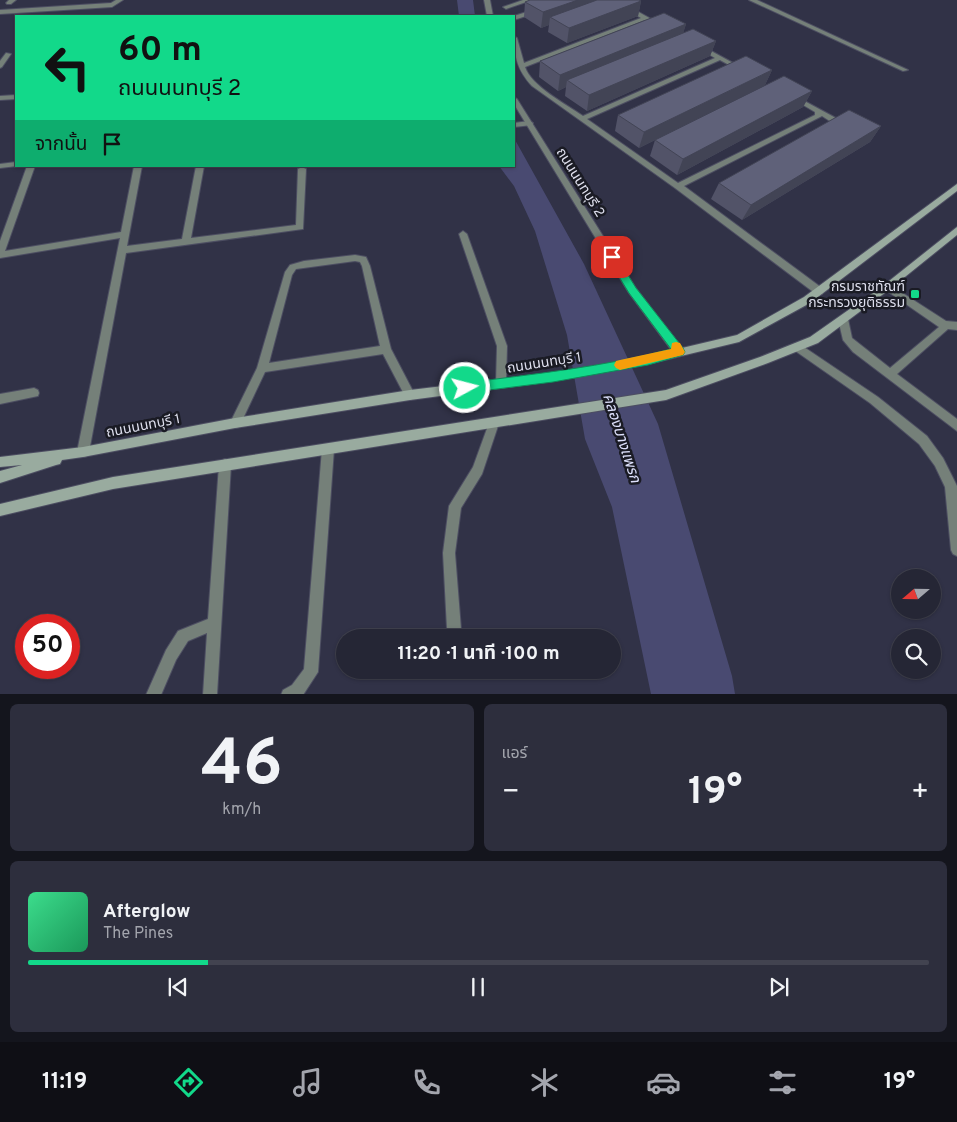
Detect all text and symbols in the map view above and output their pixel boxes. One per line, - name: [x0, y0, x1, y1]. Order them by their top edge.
- text: 60 m: [118, 29, 202, 73]
- icon: left: [35, 35, 100, 100]
- text: ถนนนนทบุรี 2: [118, 76, 241, 103]
- icon: arrive: [98, 130, 126, 158]
- text: จากนั้น: [35, 133, 88, 157]
- street label: ถนนนนทบุรี 2: [552, 145, 608, 221]
- pin: [591, 236, 633, 278]
- icon: arrive: [598, 243, 626, 271]
- place label: กรมราชทัณฑ์ กระทรวงยุติธรรม: [808, 279, 905, 312]
- marker: กรมราชทัณฑ์ กระทรวงยุติธรรม: [909, 288, 921, 300]
- street label: ถนนนนทบุรี 1: [506, 349, 583, 378]
- position arrow: [438, 361, 490, 413]
- water label: คลองบางแพรก: [597, 391, 644, 486]
- street label: ถนนนนทบุรี 1: [105, 411, 182, 442]
- north arrow: [891, 569, 941, 619]
- map controls: [891, 569, 941, 679]
- speed limit sign: 50: [15, 614, 80, 679]
- button: search: [891, 629, 941, 679]
- text: 11:20 · 1 นาที · 100 m: [397, 642, 560, 666]
- text: 46: [201, 726, 283, 808]
- text: แอร์: [502, 744, 527, 764]
- text: 19°: [688, 769, 742, 818]
- text: −: [502, 775, 520, 811]
- text: +: [911, 775, 929, 811]
- text: km/h: [222, 800, 261, 820]
- text: Afterglow: [103, 900, 191, 924]
- text: The Pines: [103, 924, 173, 944]
- icon: previous: [164, 973, 192, 1001]
- icon: pause: [464, 973, 492, 1001]
- icon: next: [765, 973, 793, 1001]
- icon: directions: [171, 1065, 206, 1100]
- icon: music: [290, 1065, 325, 1100]
- icon: phone: [409, 1065, 444, 1100]
- icon: climate: [527, 1065, 562, 1100]
- icon: car: [646, 1065, 681, 1100]
- icon: filters: [765, 1065, 800, 1100]
- text: 11:19: [42, 1069, 87, 1096]
- text: 19°: [884, 1069, 915, 1096]

